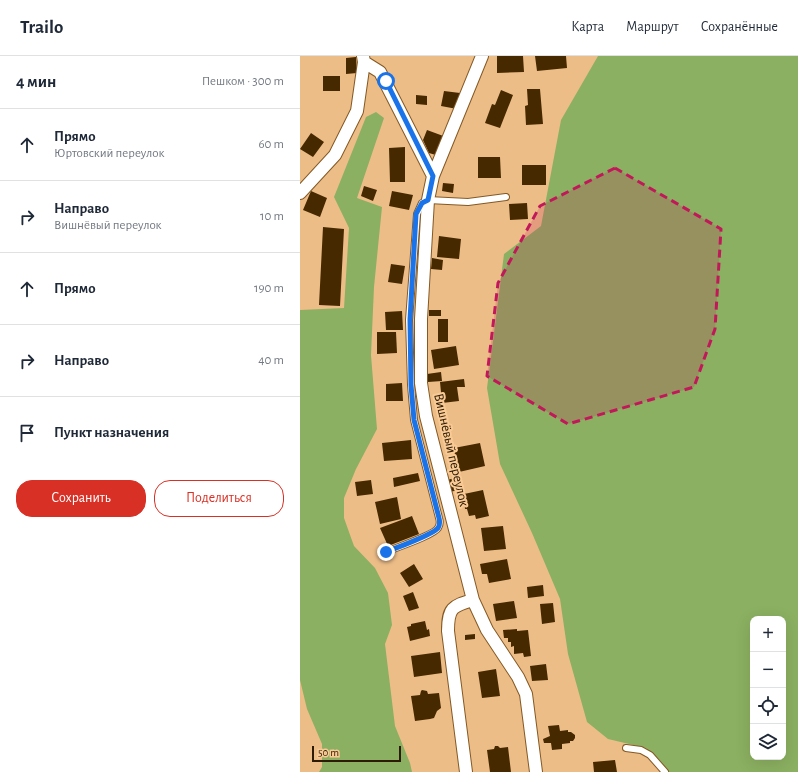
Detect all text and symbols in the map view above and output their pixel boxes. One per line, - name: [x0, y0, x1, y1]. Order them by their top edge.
- text: Trailo: [20, 18, 63, 37]
- text: Карта: [571, 20, 604, 34]
- text: Маршрут: [626, 20, 679, 34]
- text: Сохранённые: [701, 20, 778, 34]
- route start: [377, 72, 395, 90]
- text: 4 мин: [16, 73, 56, 90]
- text: Пешком · 300 m: [202, 75, 284, 88]
- text: Прямо: [54, 129, 96, 144]
- icon: ahead: [16, 134, 38, 156]
- text: 60 m: [258, 138, 284, 151]
- text: Юртовский переулок: [54, 147, 164, 160]
- text: Направо: [54, 201, 109, 216]
- icon: right: [16, 206, 38, 228]
- text: 10 m: [260, 210, 284, 223]
- text: Вишнёвый переулок: [54, 219, 162, 232]
- icon: ahead: [16, 278, 38, 300]
- text: Прямо: [54, 281, 96, 296]
- text: 190 m: [254, 282, 284, 295]
- icon: right: [16, 350, 38, 372]
- text: Направо: [54, 353, 109, 368]
- text: 40 m: [258, 354, 284, 367]
- street label: Вишнёвый переулок: [431, 392, 471, 509]
- icon: arrive: [16, 422, 38, 444]
- text: Пункт назначения: [54, 425, 169, 440]
- button: Сохранить: [16, 480, 146, 517]
- button: Поделиться: [154, 480, 284, 517]
- route end: [377, 543, 395, 561]
- map controls: [750, 616, 786, 760]
- button: +: [750, 616, 786, 652]
- button: −: [750, 652, 786, 688]
- button: locate: [750, 688, 786, 724]
- button: layers: [750, 724, 786, 760]
- scale bar: [312, 744, 401, 763]
- text: 50 m: [318, 747, 339, 758]

